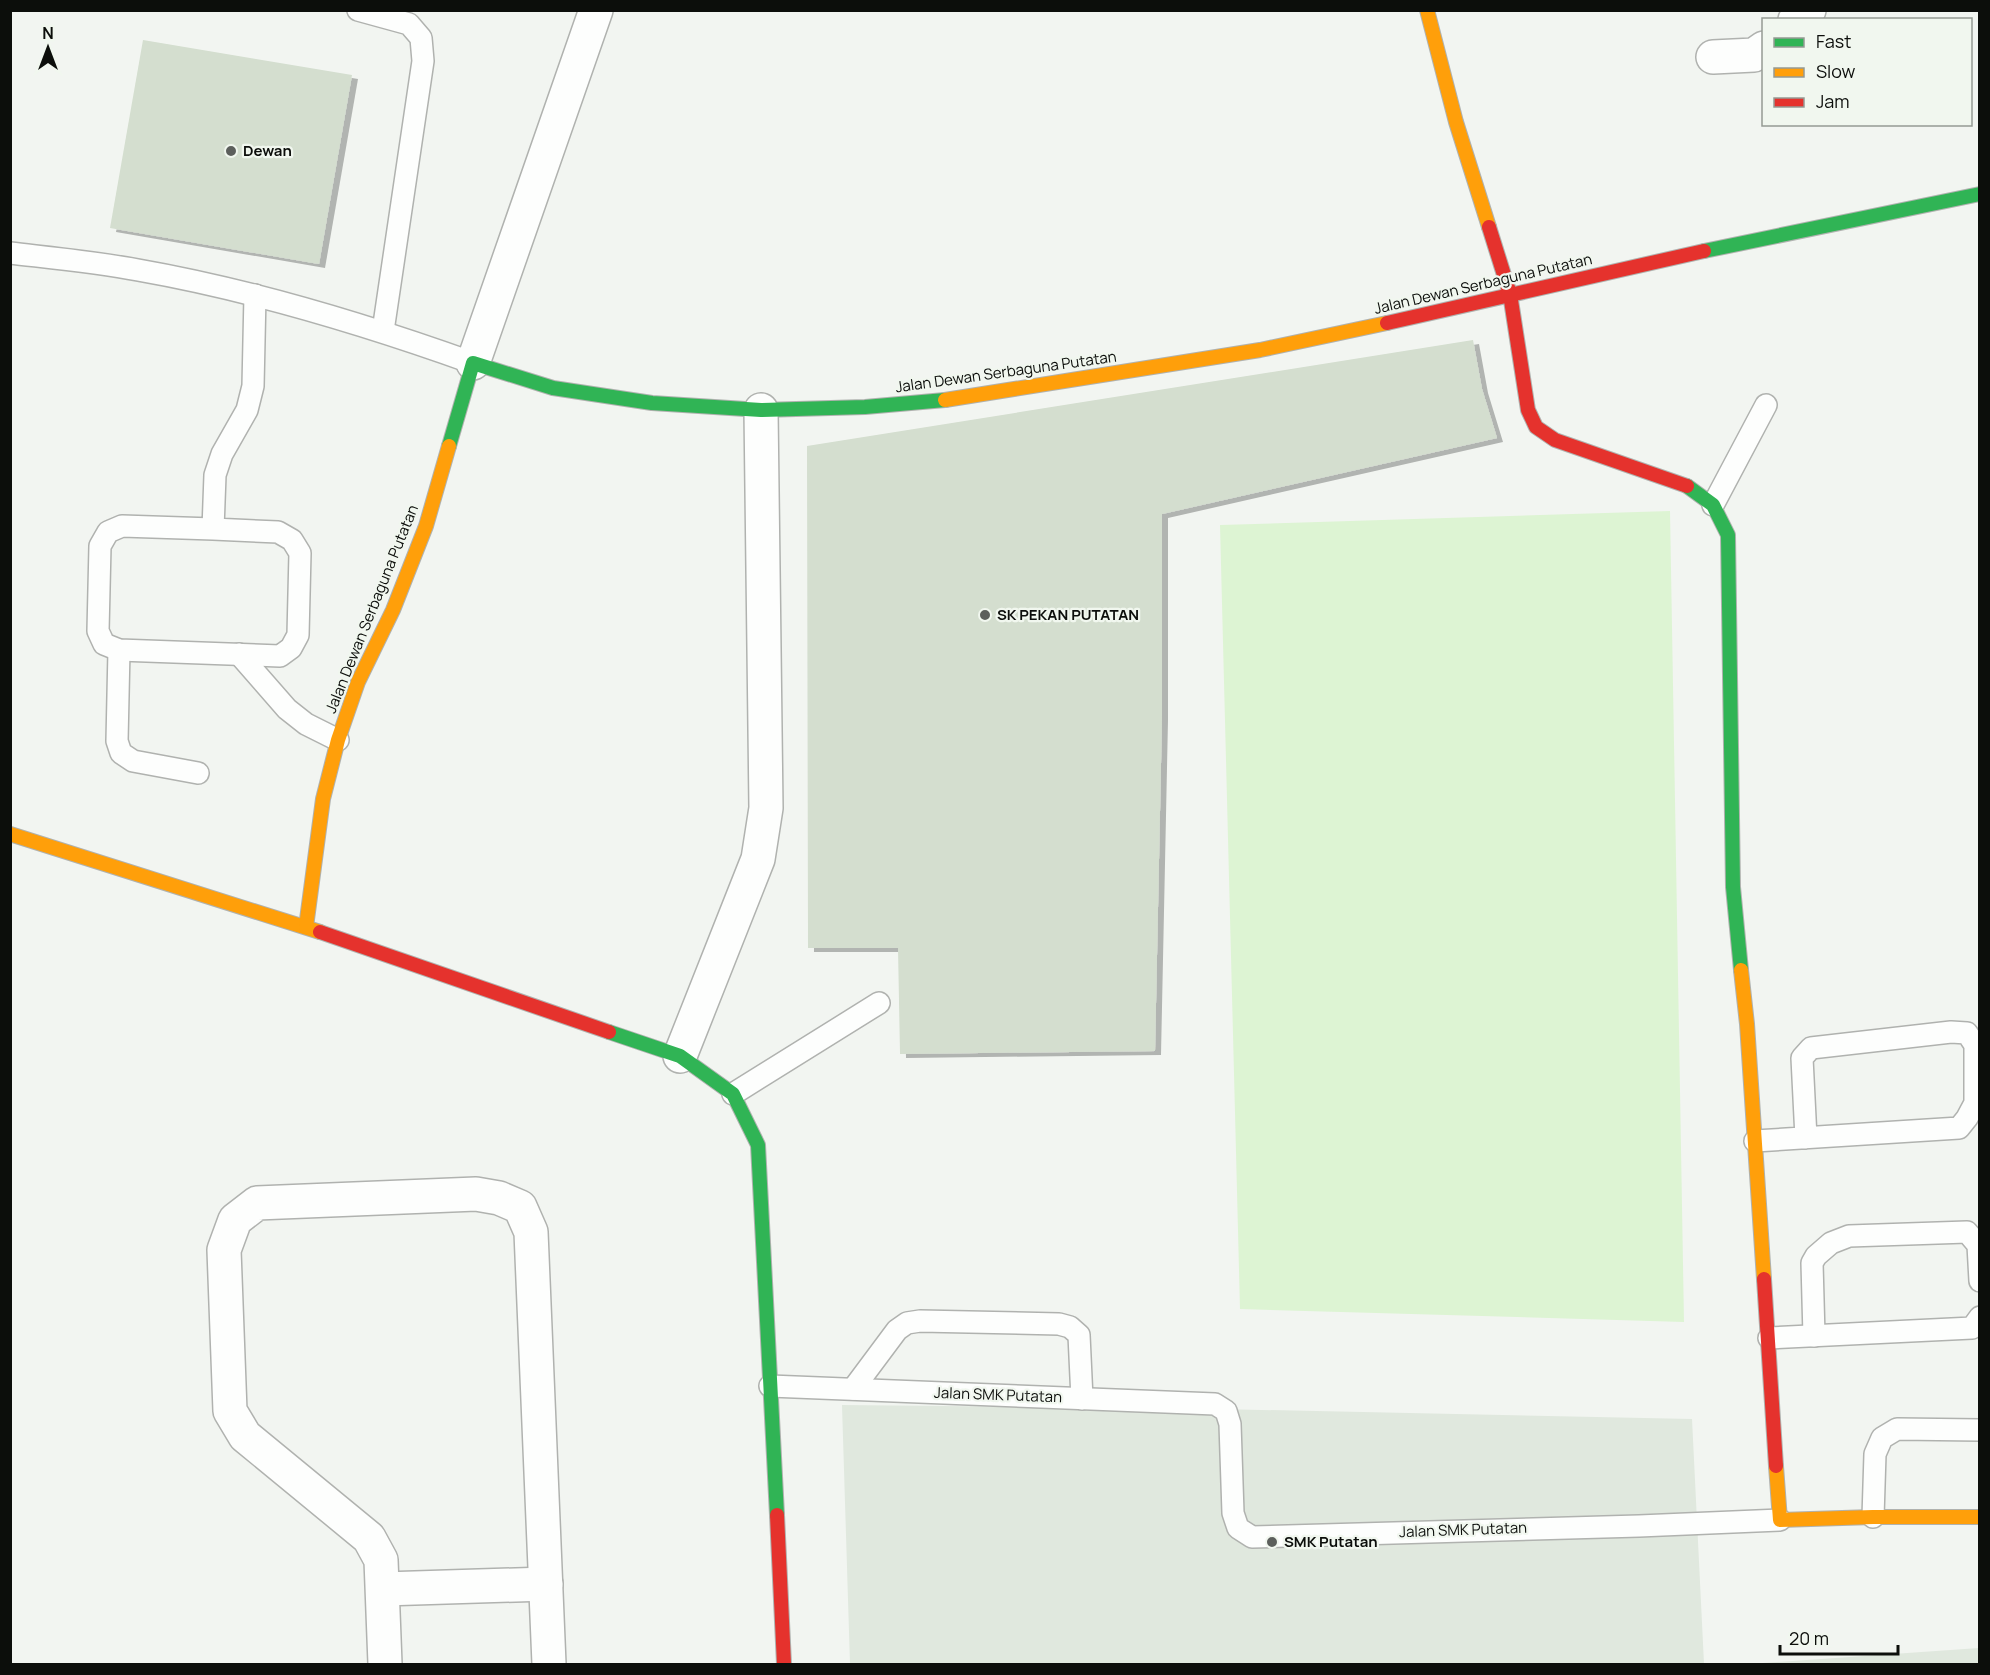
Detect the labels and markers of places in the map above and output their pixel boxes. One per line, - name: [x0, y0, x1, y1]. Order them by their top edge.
- place label: Dewan: [243, 140, 292, 161]
- marker: Dewan: [224, 144, 238, 158]
- place label: SK PEKAN PUTATAN: [997, 604, 1139, 625]
- marker: SK PEKAN PUTATAN: [978, 608, 992, 622]
- place label: SMK Putatan: [1284, 1531, 1378, 1552]
- marker: SMK Putatan: [1265, 1535, 1279, 1549]

